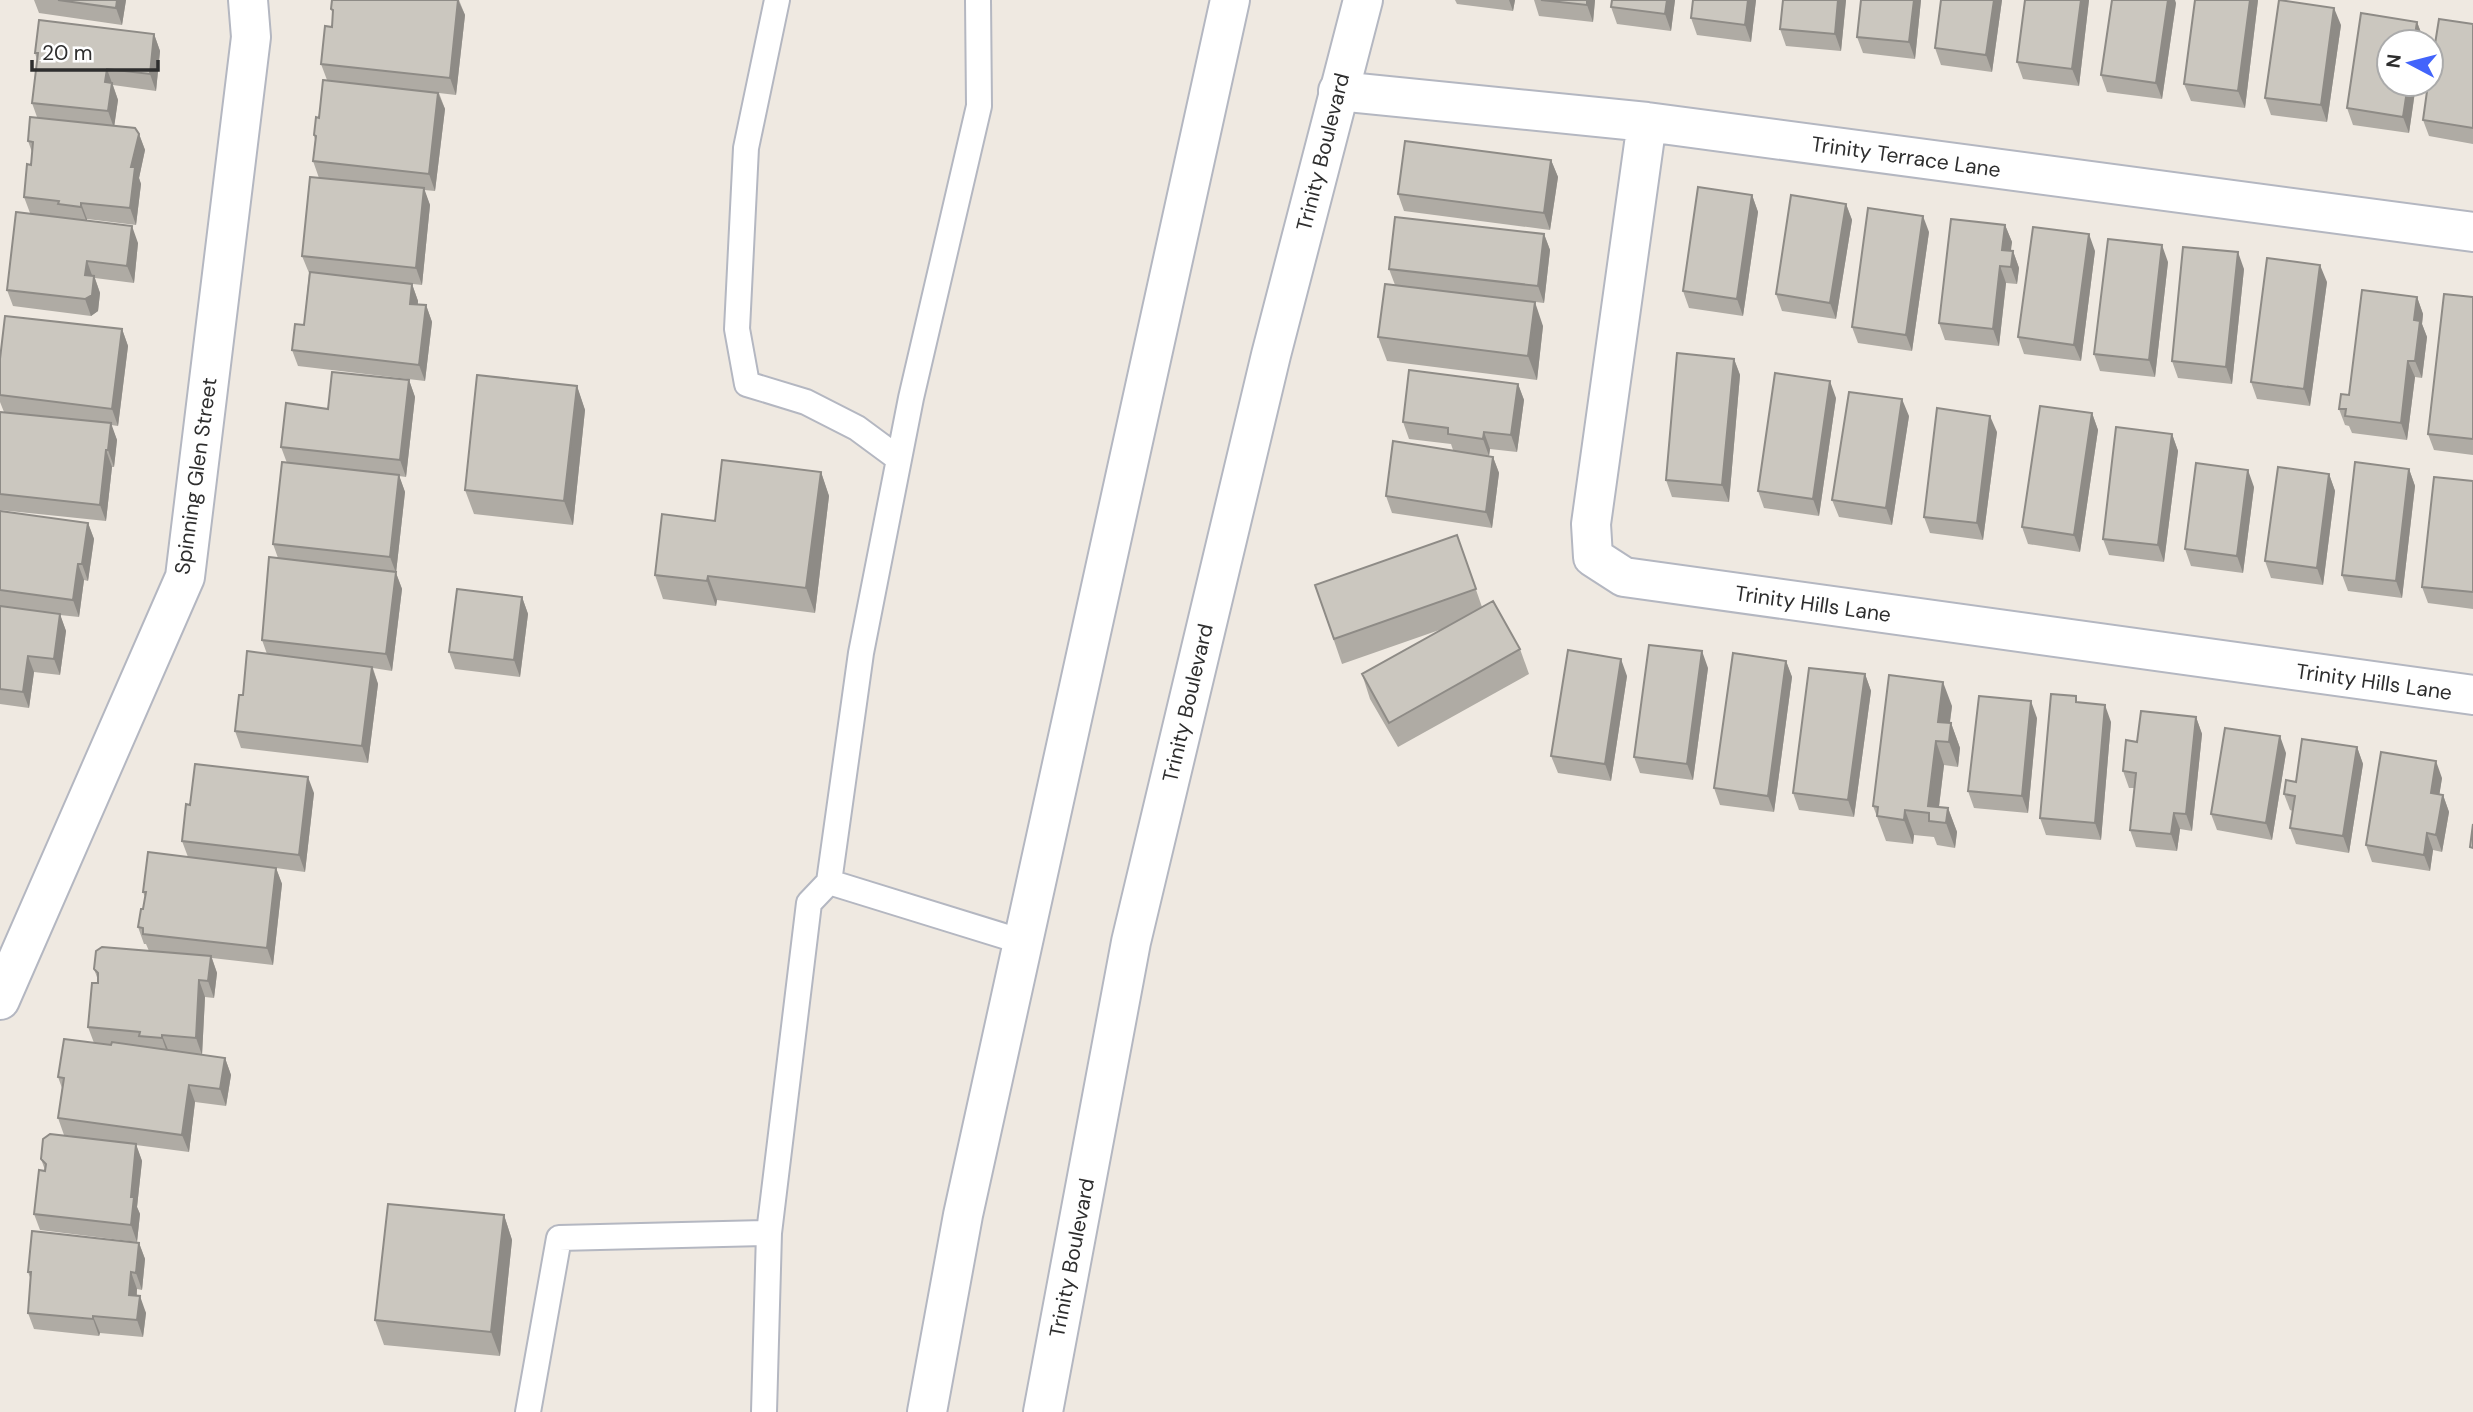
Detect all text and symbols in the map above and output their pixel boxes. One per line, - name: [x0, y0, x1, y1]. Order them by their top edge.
- scale bar: [32, 28, 158, 72]
- north arrow: [2375, 28, 2445, 98]
- text: 20 m: [42, 39, 93, 67]
- text: N: [2380, 53, 2407, 69]
- street label: Trinity Boulevard: [1290, 70, 1356, 234]
- street label: Trinity Terrace Lane: [1810, 130, 2002, 184]
- street label: Spinning Glen Street: [168, 376, 224, 576]
- street label: Trinity Hills Lane: [1733, 579, 1893, 629]
- street label: Trinity Boulevard: [1156, 621, 1220, 785]
- street label: Trinity Hills Lane: [2294, 657, 2454, 707]
- street label: Trinity Boulevard: [1043, 1176, 1101, 1340]

